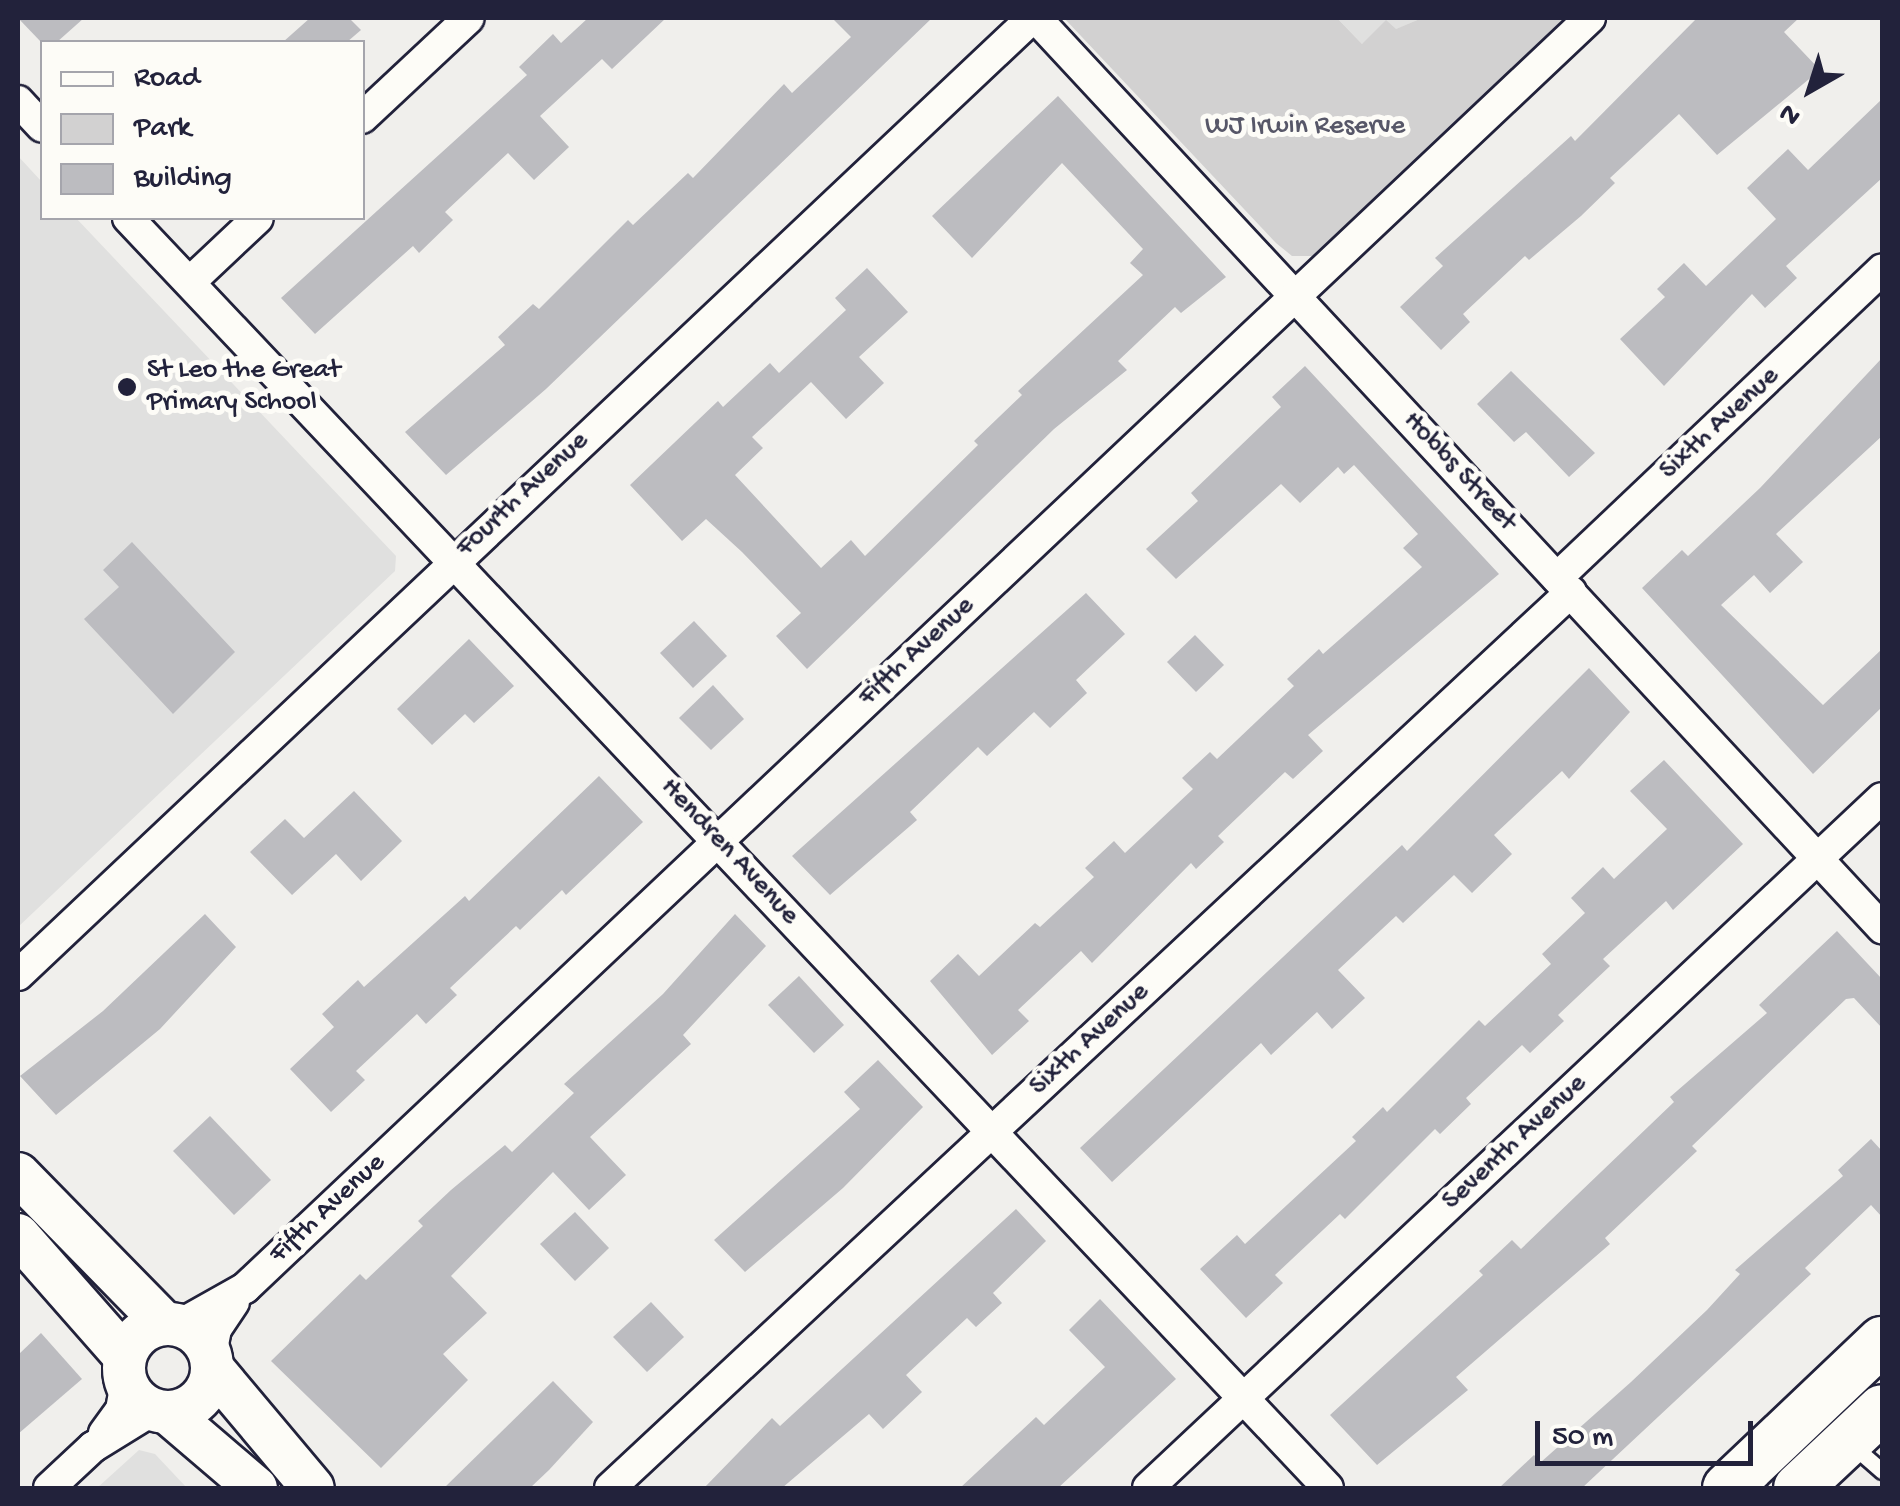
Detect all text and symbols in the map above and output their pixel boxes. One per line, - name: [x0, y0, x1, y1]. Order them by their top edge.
- legend: [40, 40, 365, 220]
- north arrow: [1760, 40, 1860, 140]
- text: Road: [134, 62, 200, 97]
- text: N: [1773, 95, 1808, 132]
- park label: WJ Irwin Reserve: [1205, 110, 1405, 144]
- text: Park: [134, 112, 191, 147]
- text: Building: [134, 162, 232, 197]
- place label: St Leo the Great Primary School: [147, 354, 340, 420]
- street label: Sixth Avenue: [1653, 360, 1787, 488]
- marker: St Leo the Great Primary School: [116, 376, 138, 398]
- street label: Hobbs Street: [1395, 405, 1523, 539]
- street label: Fourth Avenue: [450, 425, 596, 565]
- street label: Fifth Avenue: [852, 590, 982, 714]
- street label: Hendren Avenue: [652, 772, 806, 932]
- street label: Sixth Avenue: [1023, 976, 1157, 1104]
- street label: Seventh Avenue: [1436, 1068, 1594, 1218]
- street label: Fifth Avenue: [263, 1147, 393, 1271]
- scale bar: [1540, 1401, 1758, 1463]
- text: 50 m: [1552, 1421, 1613, 1456]

